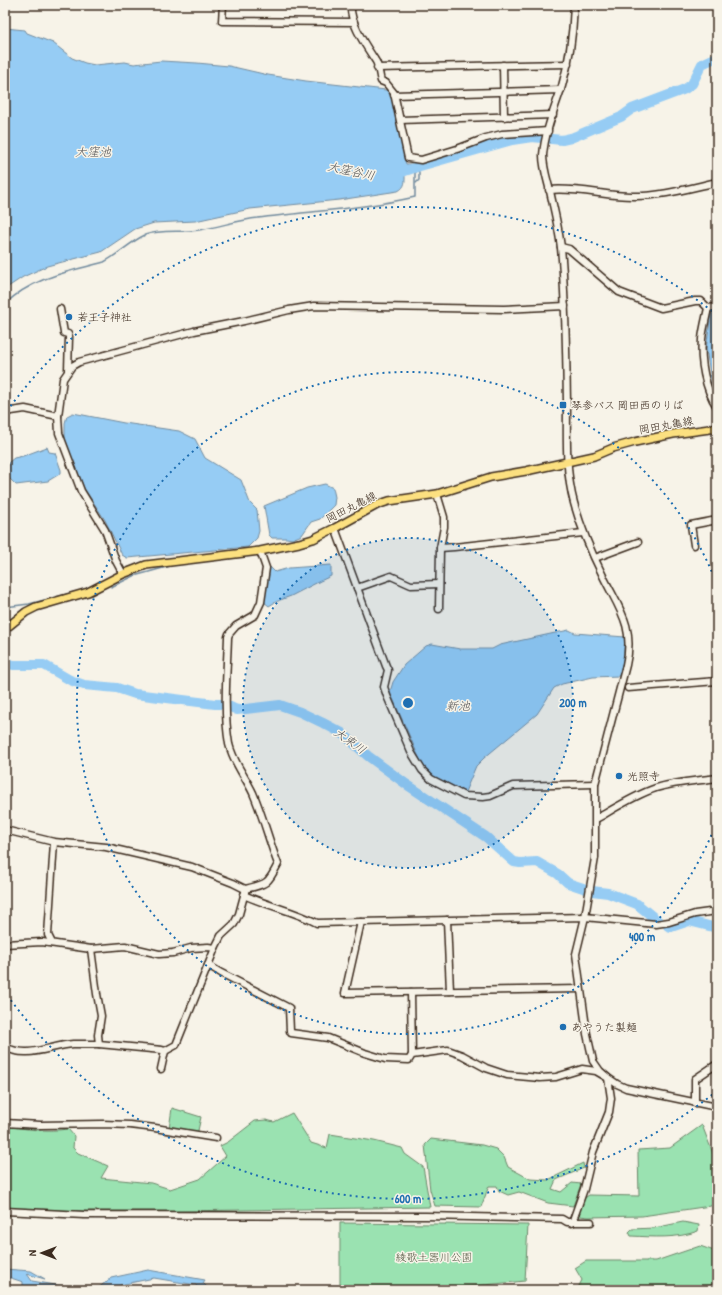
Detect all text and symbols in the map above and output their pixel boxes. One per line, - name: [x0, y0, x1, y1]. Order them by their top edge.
- water label: 大窪池: [75, 143, 112, 160]
- water label: 大窪谷川: [326, 157, 376, 184]
- place label: 若王子神社: [77, 310, 132, 324]
- marker: 若王子神社: [64, 312, 74, 322]
- place label: 琴参バス 岡田西のりば: [571, 398, 684, 412]
- marker: 琴参バス 岡田西のりば: [558, 400, 568, 410]
- street label: 岡田丸亀線: [638, 413, 694, 437]
- street label: 岡田丸亀線: [323, 488, 379, 526]
- text: 200 m: [559, 694, 587, 711]
- centre of rings: [401, 696, 415, 710]
- water label: 新池: [446, 697, 471, 714]
- water label: 大束川: [331, 723, 370, 758]
- place label: 光照寺: [627, 769, 660, 783]
- marker: 光照寺: [614, 771, 624, 781]
- text: 400 m: [629, 928, 655, 945]
- place label: あやうた製麺: [571, 1020, 637, 1034]
- marker: あやうた製麺: [558, 1022, 568, 1032]
- text: 600 m: [395, 1190, 421, 1207]
- north arrow: [22, 1233, 62, 1273]
- text: N: [25, 1250, 39, 1256]
- park label: 綾歌土器川公園: [396, 1250, 473, 1264]

